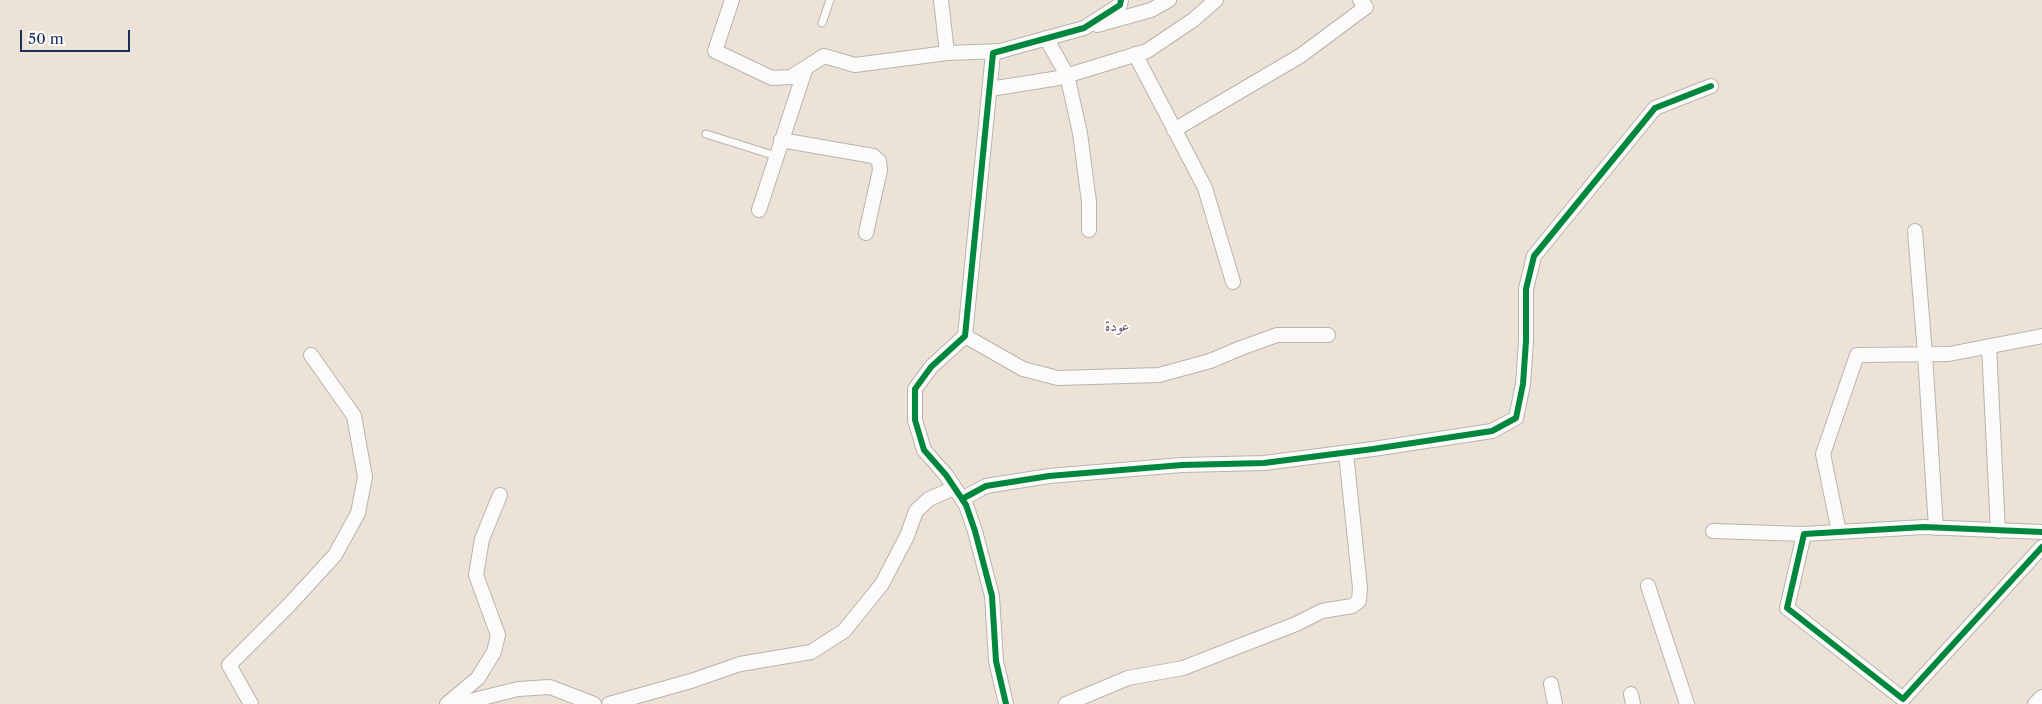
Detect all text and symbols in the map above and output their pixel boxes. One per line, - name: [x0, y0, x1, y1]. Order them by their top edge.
- scale bar: [22, 20, 132, 52]
- text: 50 m: [28, 29, 64, 48]
- district label: عودة: [1105, 318, 1129, 336]

